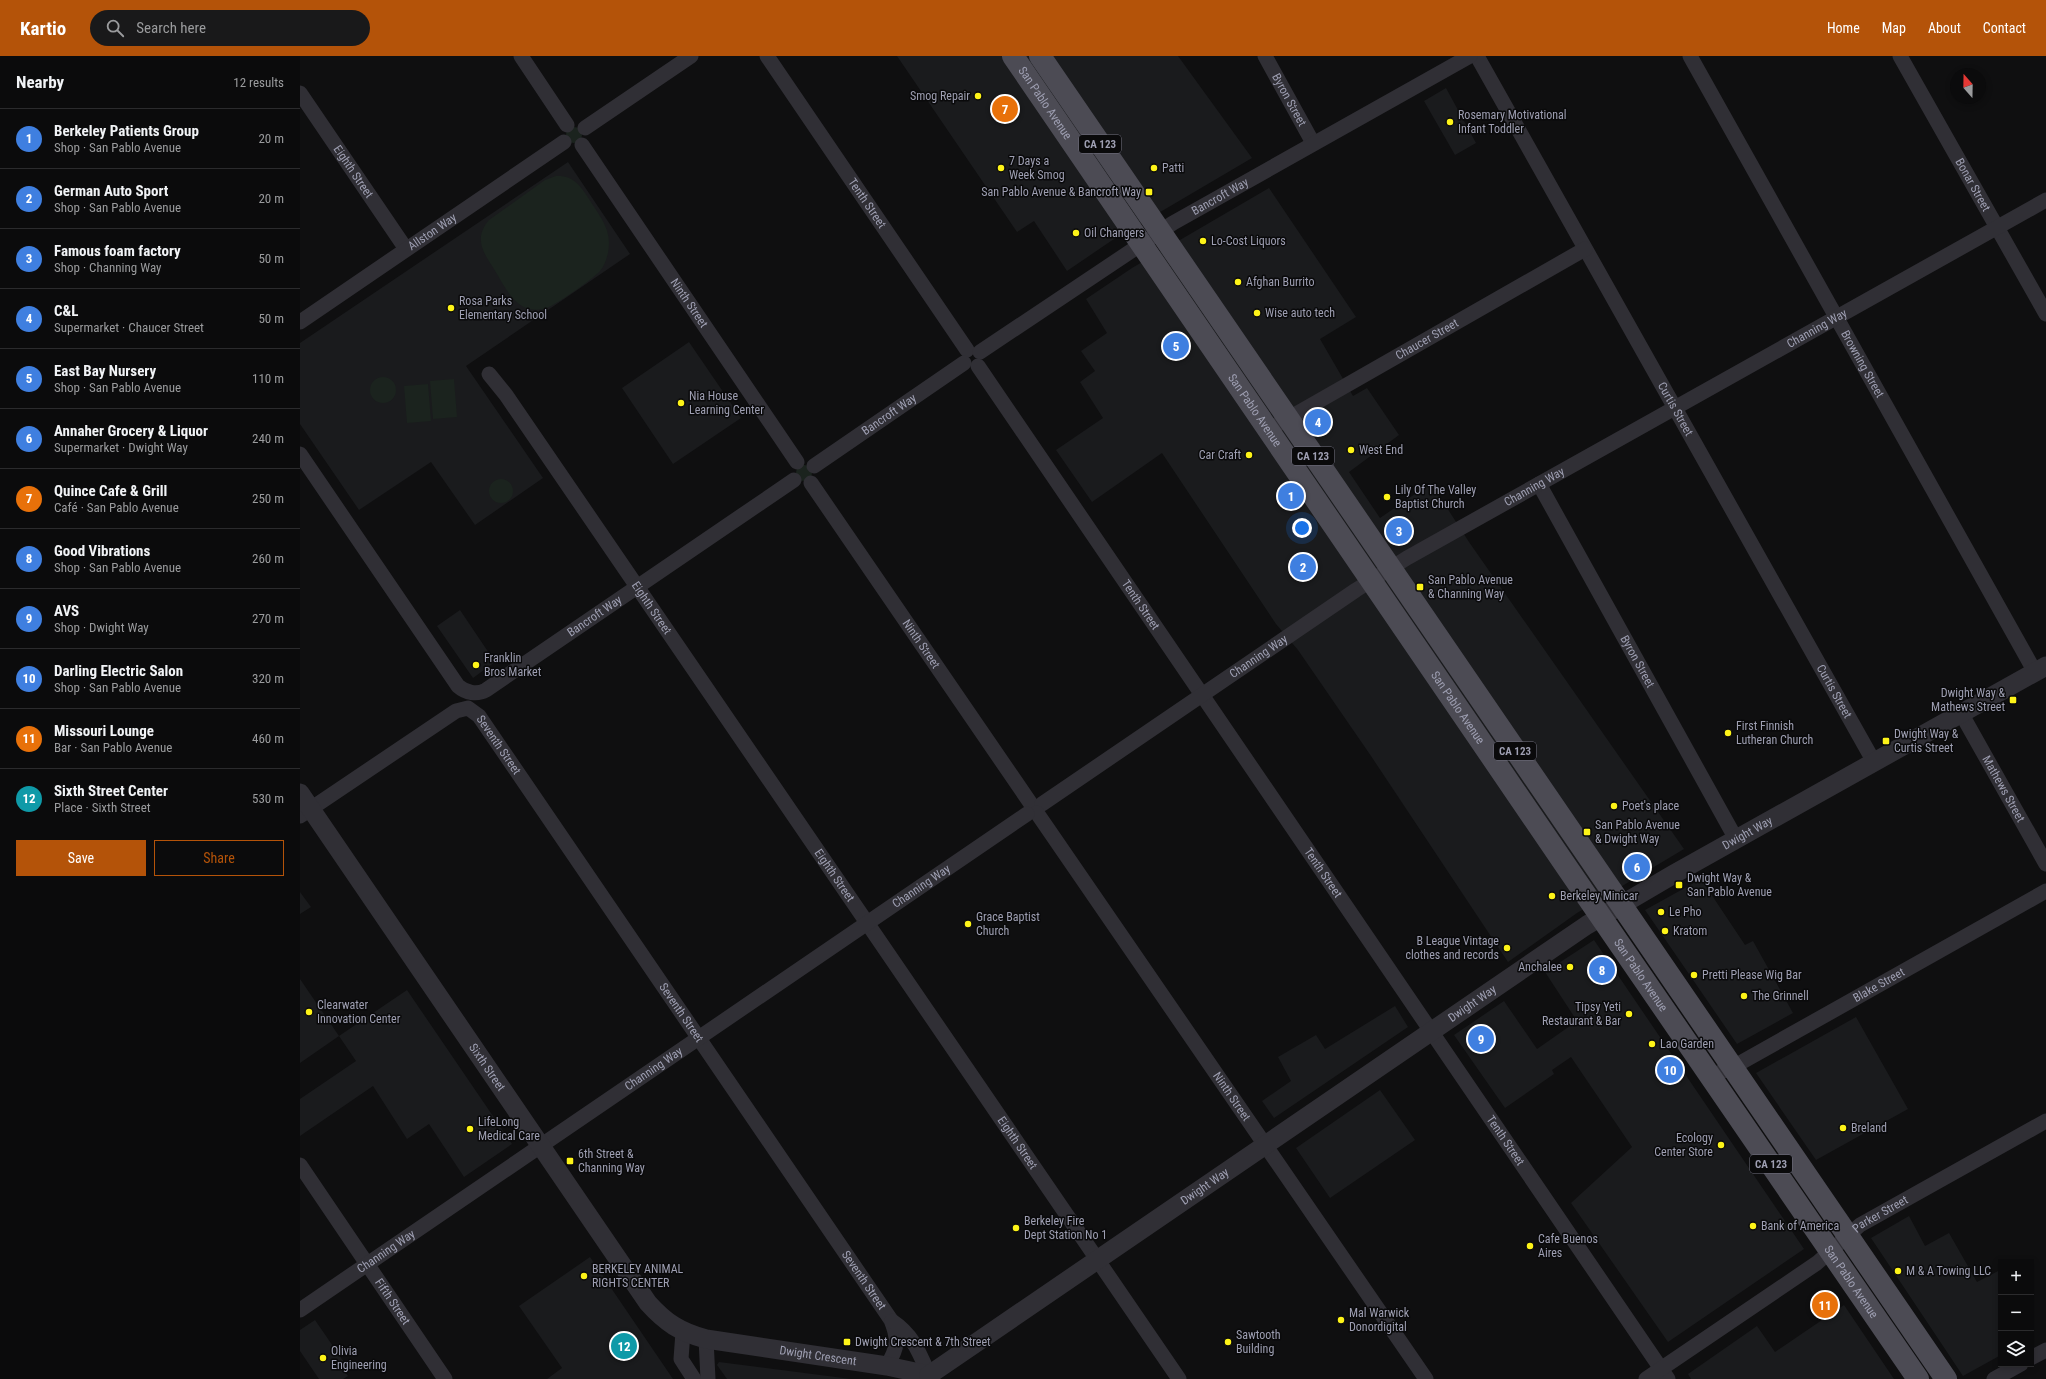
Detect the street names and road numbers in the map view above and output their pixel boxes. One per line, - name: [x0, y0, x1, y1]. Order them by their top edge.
- street label: San Pablo Avenue: [1015, 64, 1075, 142]
- street label: Byron Street: [1269, 71, 1309, 129]
- road number: CA 123: [1079, 135, 1121, 153]
- street label: Eighth Street: [331, 143, 376, 201]
- street label: Bonar Street: [1952, 156, 1994, 214]
- street label: Bancroft Way: [1189, 175, 1251, 218]
- street label: Tenth Street: [845, 176, 889, 231]
- street label: Allston Way: [405, 210, 459, 253]
- street label: Ninth Street: [668, 276, 711, 331]
- street label: Channing Way: [1784, 306, 1849, 351]
- street label: Chaucer Street: [1393, 316, 1461, 363]
- street label: Browning Street: [1838, 328, 1887, 401]
- street label: San Pablo Avenue: [1225, 371, 1285, 450]
- street label: Curtis Street: [1655, 380, 1696, 439]
- street label: Bancroft Way: [859, 391, 919, 438]
- road number: CA 123: [1292, 447, 1334, 465]
- street label: Channing Way: [1502, 464, 1567, 509]
- street label: Tenth Street: [1119, 577, 1163, 633]
- street label: Eighth Street: [629, 579, 675, 637]
- street label: Bancroft Way: [564, 593, 624, 640]
- street label: Ninth Street: [900, 617, 943, 671]
- street label: Channing Way: [1227, 632, 1290, 681]
- street label: Byron Street: [1617, 633, 1658, 691]
- street label: Curtis Street: [1814, 662, 1855, 721]
- street label: San Pablo Avenue: [1428, 669, 1488, 747]
- street label: Seventh Street: [474, 713, 524, 778]
- road number: CA 123: [1494, 742, 1536, 760]
- street label: Mathews Street: [1979, 753, 2028, 825]
- street label: Dwight Way: [1720, 813, 1775, 853]
- street label: Tenth Street: [1301, 845, 1345, 901]
- street label: Eighth Street: [812, 846, 858, 905]
- street label: Channing Way: [890, 862, 953, 911]
- street label: San Pablo Avenue: [1611, 936, 1671, 1014]
- street label: Blake Street: [1851, 965, 1907, 1005]
- street label: Seventh Street: [656, 980, 707, 1045]
- street label: Dwight Way: [1445, 982, 1499, 1025]
- street label: Sixth Street: [466, 1041, 509, 1094]
- street label: Channing Way: [622, 1044, 685, 1093]
- street label: Ninth Street: [1210, 1069, 1254, 1124]
- street label: Tenth Street: [1484, 1113, 1528, 1168]
- street label: Eighth Street: [995, 1114, 1041, 1172]
- road number: CA 123: [1750, 1155, 1792, 1173]
- street label: Dwight Way: [1178, 1165, 1231, 1208]
- street label: Parker Street: [1850, 1192, 1911, 1235]
- street label: Channing Way: [354, 1227, 417, 1276]
- street label: San Pablo Avenue: [1821, 1243, 1881, 1321]
- street label: Seventh Street: [839, 1248, 889, 1313]
- street label: Fifth Street: [372, 1276, 413, 1328]
- street label: Dwight Crescent: [779, 1343, 858, 1368]

